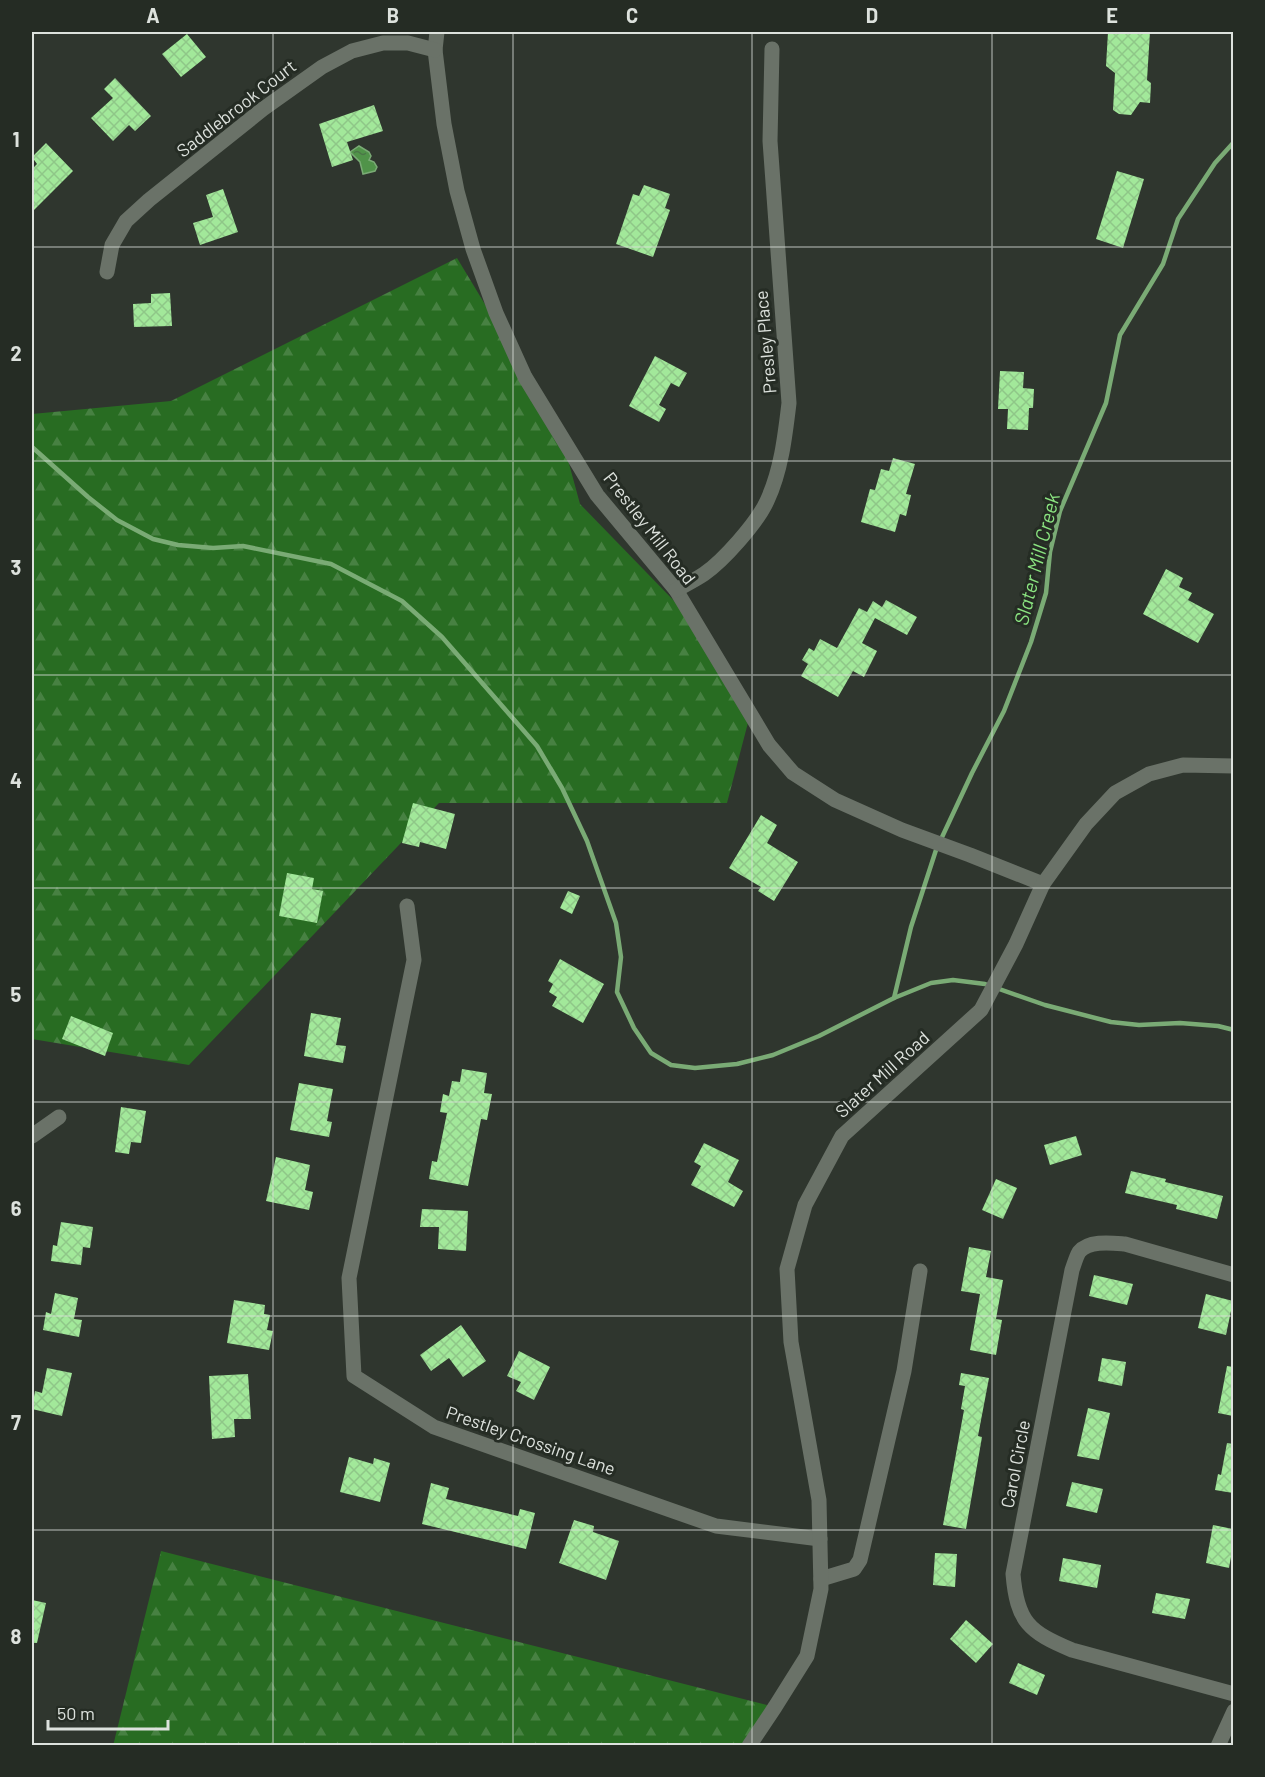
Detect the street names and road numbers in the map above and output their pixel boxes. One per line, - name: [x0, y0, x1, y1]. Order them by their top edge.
- street label: Saddlebrook Court: [172, 55, 300, 161]
- street label: Presley Place: [750, 289, 780, 395]
- street label: Prestley Mill Road: [599, 468, 701, 588]
- street label: Slater Mill Road: [830, 1026, 934, 1122]
- street label: Prestley Crossing Lane: [444, 1401, 618, 1479]
- street label: Carol Circle: [996, 1418, 1034, 1510]

